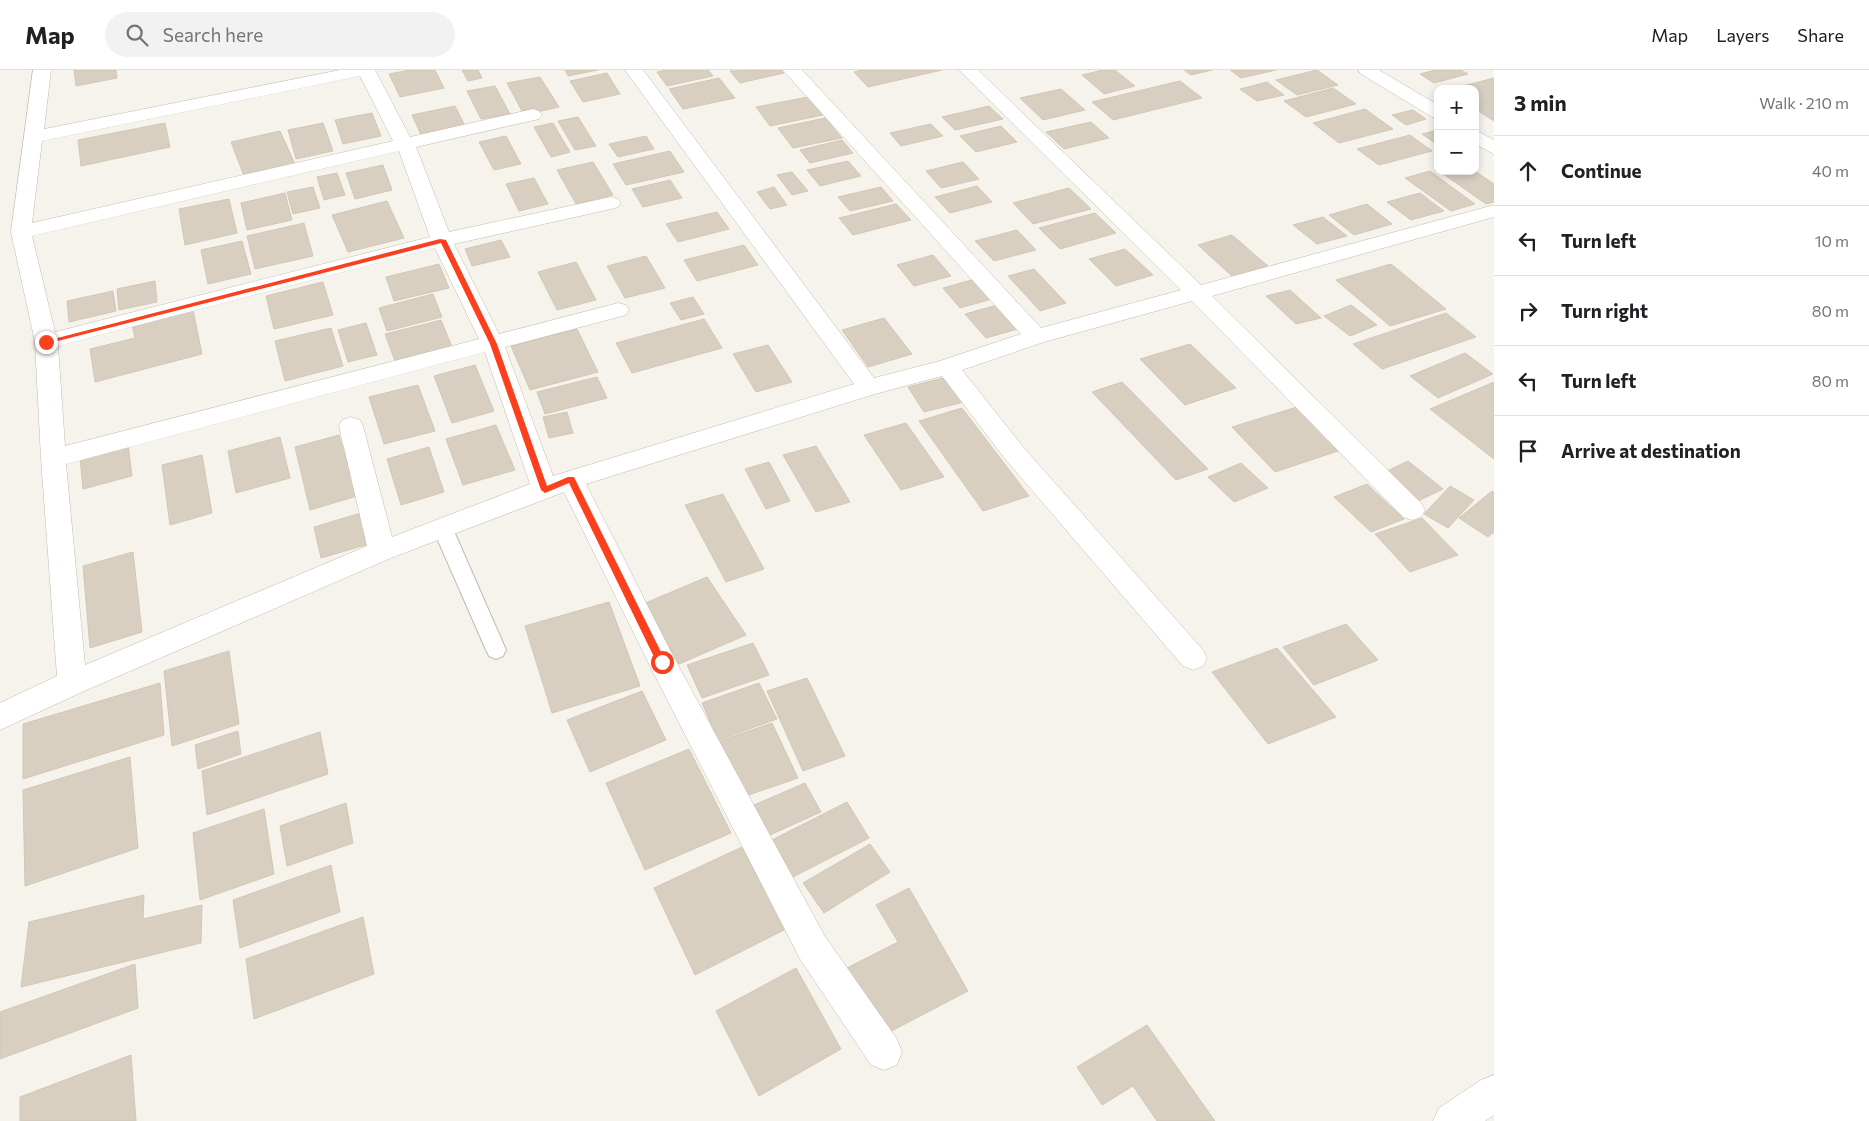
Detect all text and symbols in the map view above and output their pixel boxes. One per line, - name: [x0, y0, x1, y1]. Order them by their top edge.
- search box: [105, 12, 455, 57]
- text: Map: [25, 20, 75, 49]
- icon: search: [123, 21, 151, 49]
- text: Search here: [163, 23, 263, 46]
- text: Map: [1651, 24, 1688, 46]
- text: Layers: [1716, 24, 1769, 46]
- text: Share: [1797, 24, 1844, 46]
- map controls: [1434, 85, 1479, 175]
- button: +: [1434, 85, 1479, 130]
- text: 3 min: [1514, 90, 1567, 115]
- text: Walk · 210 m: [1759, 93, 1849, 112]
- button: −: [1434, 130, 1479, 175]
- icon: ahead: [1514, 157, 1542, 185]
- text: Continue: [1561, 159, 1641, 182]
- text: 40 m: [1812, 161, 1849, 180]
- icon: left: [1514, 227, 1542, 255]
- text: Turn left: [1561, 229, 1636, 252]
- text: 10 m: [1815, 231, 1849, 250]
- icon: right: [1514, 297, 1542, 325]
- text: Turn right: [1561, 299, 1648, 322]
- text: 80 m: [1812, 301, 1849, 320]
- route end: [35, 331, 58, 354]
- icon: left: [1514, 367, 1542, 395]
- text: Turn left: [1561, 369, 1636, 392]
- text: 80 m: [1812, 371, 1849, 390]
- icon: arrive: [1514, 437, 1542, 465]
- text: Arrive at destination: [1561, 439, 1741, 462]
- route start: [651, 651, 674, 674]

